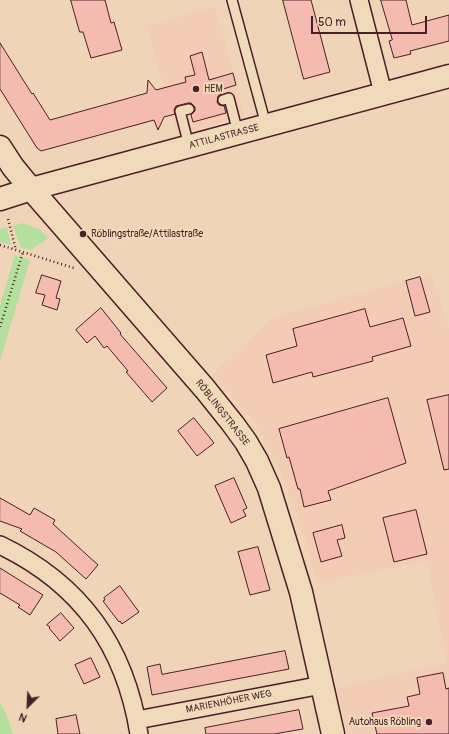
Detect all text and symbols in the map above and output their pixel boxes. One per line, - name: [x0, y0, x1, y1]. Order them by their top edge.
- scale bar: [313, 8, 429, 34]
- text: 50 m: [318, 15, 346, 30]
- place label: HEM: [204, 83, 223, 95]
- marker: HEM: [191, 84, 201, 94]
- street label: ATTILASTRASSE: [188, 122, 260, 152]
- place label: Röblingstraße/Attilastraße: [91, 228, 203, 240]
- marker: Röblingstraße/Attilastraße: [78, 229, 88, 239]
- street label: RÖBLINGSTRASSE: [192, 378, 252, 448]
- north arrow: [8, 686, 48, 726]
- street label: MARIENHÖHER WEG: [185, 688, 273, 716]
- text: N: [17, 710, 29, 725]
- place label: Autohaus Röbling: [349, 716, 421, 728]
- marker: Autohaus Röbling: [424, 717, 434, 727]

